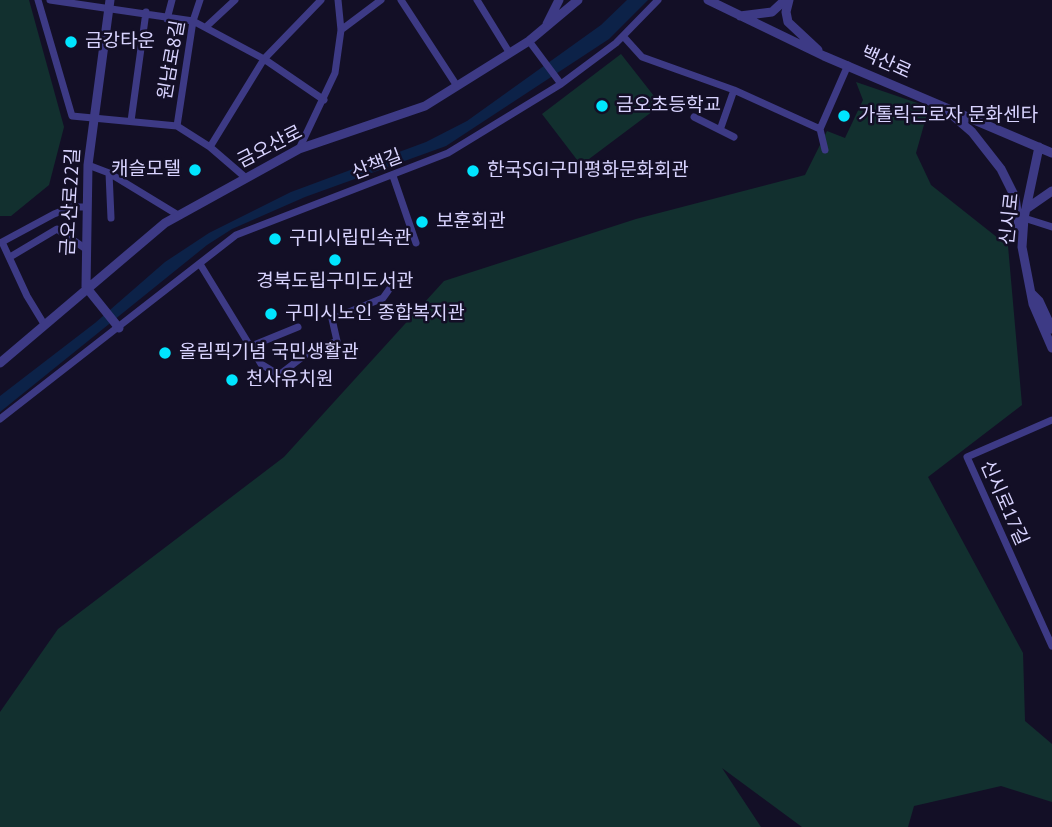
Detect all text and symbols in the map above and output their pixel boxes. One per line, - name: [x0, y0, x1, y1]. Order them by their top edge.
- street label: 원남로8길: [154, 18, 190, 102]
- place label: 금강타운: [85, 31, 155, 53]
- marker: 금강타운: [63, 34, 79, 50]
- street label: 백산로: [857, 42, 915, 84]
- place label: 금오초등학교: [616, 95, 721, 117]
- marker: 금오초등학교: [594, 98, 610, 114]
- place label: 가톨릭근로자 문화센타: [858, 105, 1038, 127]
- marker: 가톨릭근로자 문화센타: [836, 108, 852, 124]
- street label: 금오산로: [234, 121, 306, 173]
- street label: 산책길: [348, 145, 406, 185]
- street label: 금오산로22길: [57, 147, 85, 257]
- place label: 캐슬모텔: [111, 159, 181, 181]
- place label: 한국SGI구미평화문화회관: [487, 160, 689, 182]
- marker: 캐슬모텔: [187, 162, 203, 178]
- marker: 한국SGI구미평화문화회관: [465, 163, 481, 179]
- street label: 신시로: [996, 192, 1024, 246]
- place label: 보훈회관: [436, 211, 506, 233]
- marker: 보훈회관: [414, 214, 430, 230]
- place label: 구미시립민속관: [289, 228, 411, 250]
- marker: 구미시립민속관: [267, 231, 283, 247]
- marker: 경북도립구미도서관: [327, 252, 343, 268]
- place label: 경북도립구미도서관: [256, 271, 414, 293]
- place label: 구미시노인 종합복지관: [285, 303, 465, 325]
- marker: 구미시노인 종합복지관: [263, 306, 279, 322]
- place label: 올림픽기념 국민생활관: [179, 342, 359, 364]
- marker: 올림픽기념 국민생활관: [157, 345, 173, 361]
- place label: 천사유치원: [246, 369, 333, 391]
- marker: 천사유치원: [224, 372, 240, 388]
- street label: 신시로17길: [975, 457, 1033, 549]

